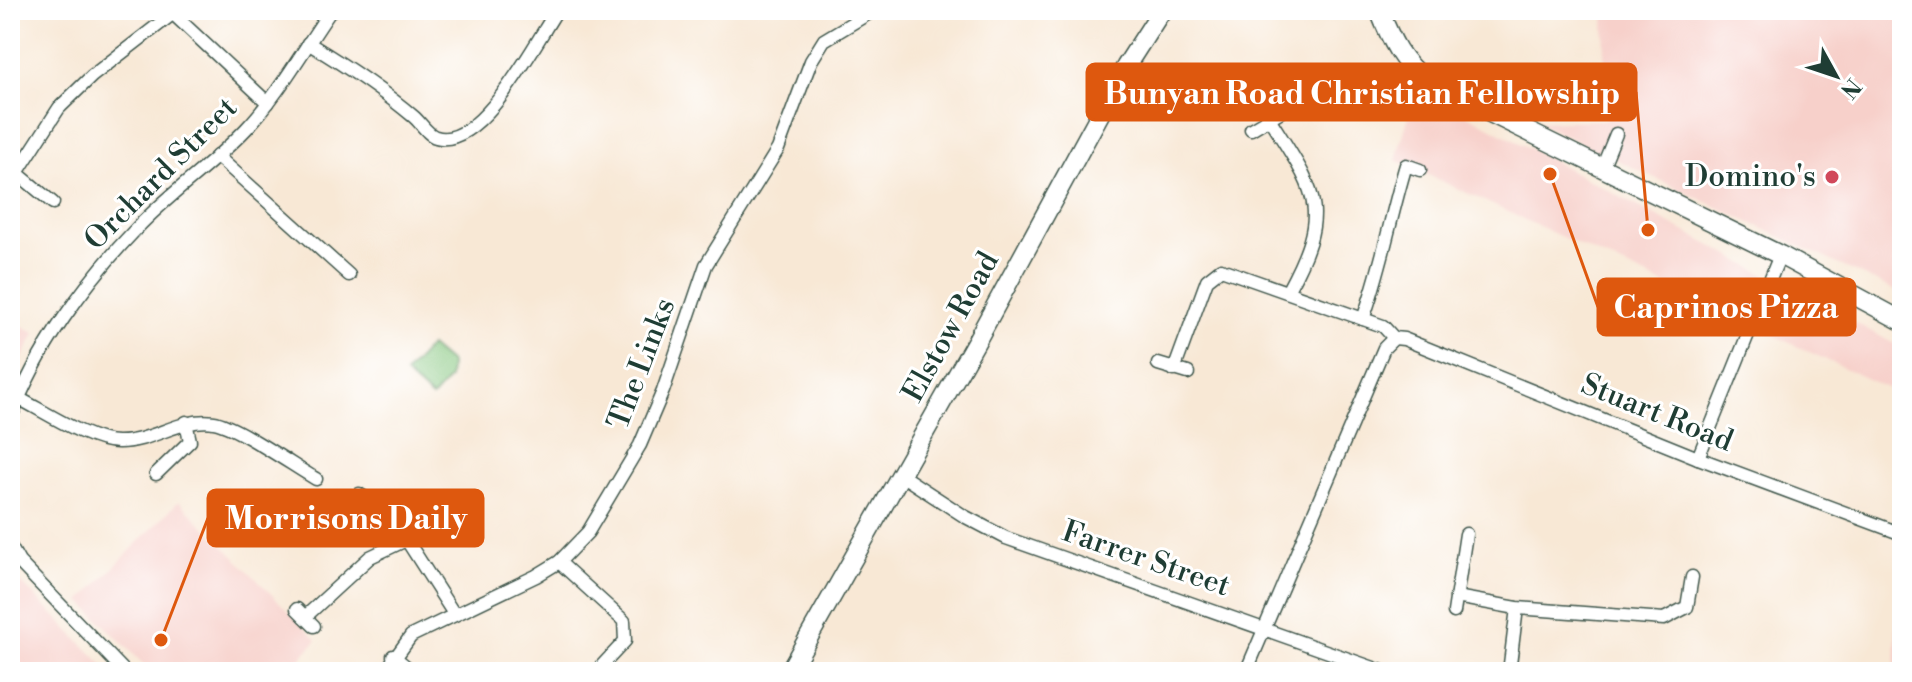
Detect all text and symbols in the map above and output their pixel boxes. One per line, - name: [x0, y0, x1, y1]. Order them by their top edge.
- north arrow: [1796, 36, 1876, 116]
- callout: Bunyan Road Christian Fellowship: [1087, 64, 1636, 120]
- text: N: [1834, 73, 1866, 104]
- text: Bunyan Road Christian Fellowship: [1104, 74, 1620, 114]
- street label: Orchard Street: [76, 89, 246, 259]
- place label: Domino's: [1685, 158, 1816, 196]
- marker: Domino's: [1823, 168, 1841, 186]
- street label: Elstow Road: [894, 245, 1008, 409]
- callout: Caprinos Pizza: [1598, 279, 1855, 335]
- text: Caprinos Pizza: [1613, 288, 1839, 328]
- street label: The Links: [600, 293, 684, 435]
- street label: Stuart Road: [1576, 365, 1738, 461]
- callout: Morrisons Daily: [208, 490, 483, 546]
- text: Morrisons Daily: [225, 499, 468, 539]
- street label: Farrer Street: [1057, 513, 1235, 606]

